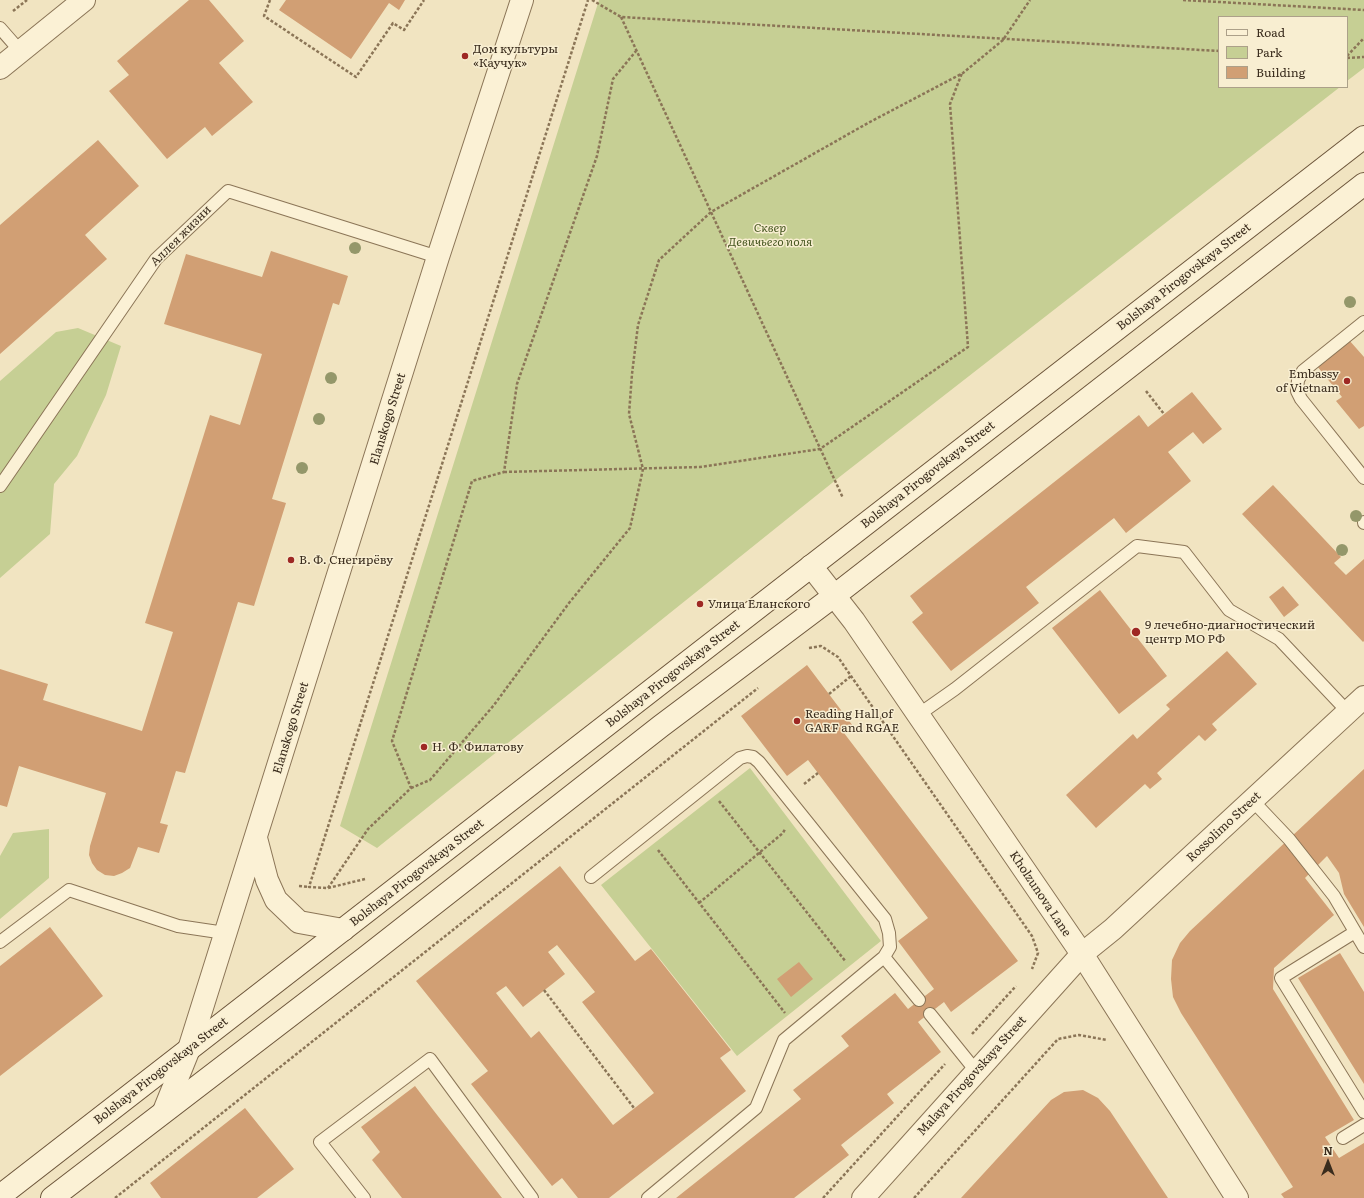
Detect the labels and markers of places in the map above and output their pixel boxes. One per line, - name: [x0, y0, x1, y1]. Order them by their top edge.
- place label: Дом культуры «Каучук»: [473, 42, 558, 70]
- marker: Дом культуры «Каучук»: [460, 51, 470, 61]
- place label: Embassy of Vietnam: [1276, 367, 1339, 395]
- marker: Embassy of Vietnam: [1342, 376, 1352, 386]
- place label: В. Ф. Снегирёву: [299, 553, 393, 567]
- marker: В. Ф. Снегирёву: [286, 555, 296, 565]
- place label: Улица Еланского: [708, 597, 810, 611]
- marker: Улица Еланского: [695, 599, 705, 609]
- place label: 9 лечебно-диагностический центр МО РФ: [1145, 618, 1315, 646]
- marker: 9 лечебно-диагностический центр МО РФ: [1130, 626, 1142, 638]
- place label: Reading Hall of GARF and RGAE: [805, 707, 899, 735]
- marker: Reading Hall of GARF and RGAE: [792, 716, 802, 726]
- place label: Н. Ф. Филатову: [432, 740, 524, 754]
- marker: Н. Ф. Филатову: [419, 742, 429, 752]

